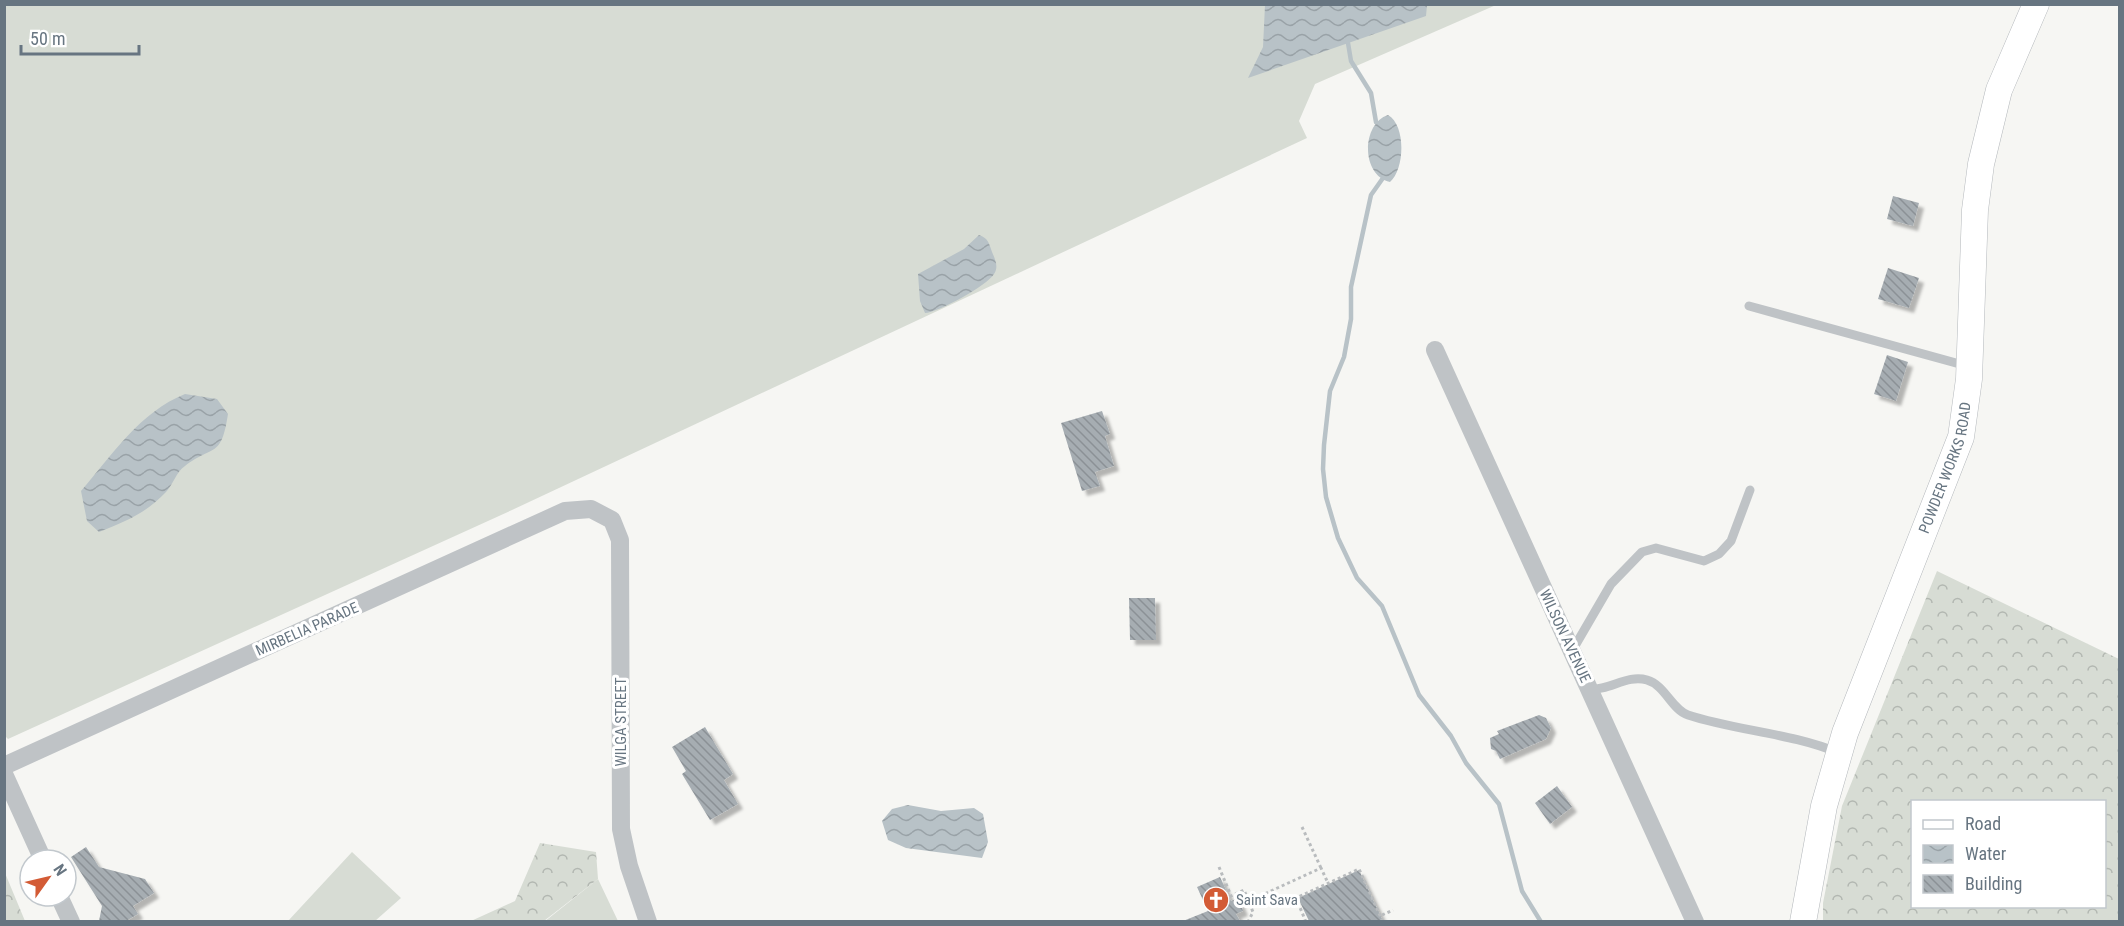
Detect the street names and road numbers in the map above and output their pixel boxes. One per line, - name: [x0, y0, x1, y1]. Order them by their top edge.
- street label: POWDER WORKS ROAD: [1915, 401, 1975, 536]
- street label: WILSON AVENUE: [1536, 586, 1594, 686]
- street label: MIRBELIA PARADE: [253, 598, 361, 660]
- street label: WILGA STREET: [612, 677, 630, 767]

